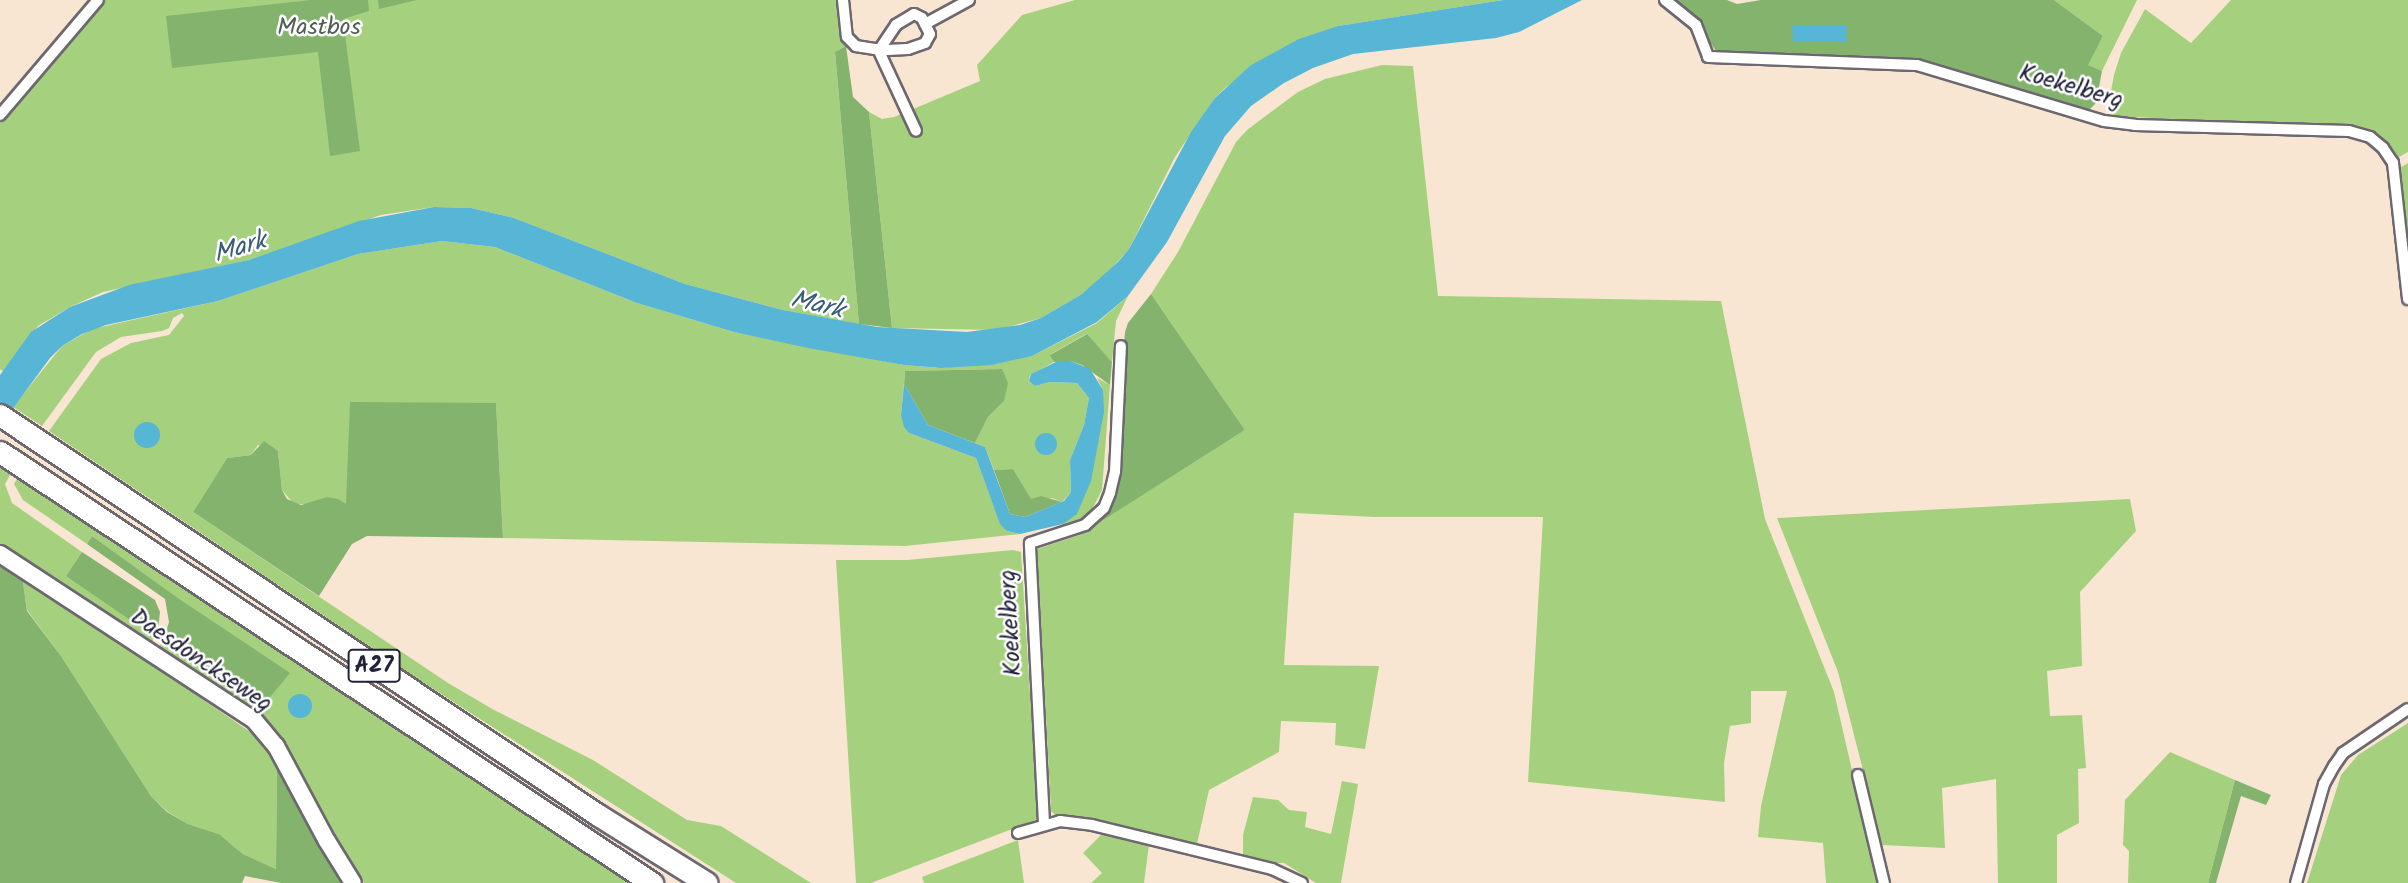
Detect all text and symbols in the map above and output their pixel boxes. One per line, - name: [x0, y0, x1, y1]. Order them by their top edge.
- park label: Mastbos: [277, 14, 361, 42]
- street label: Koekelberg: [2016, 58, 2126, 116]
- water label: Mark: [210, 226, 270, 272]
- water label: Mark: [787, 285, 847, 327]
- street label: Koekelberg: [994, 569, 1028, 677]
- street label: Daesdonckseweg: [125, 603, 277, 719]
- road number: A27: [346, 646, 402, 686]

